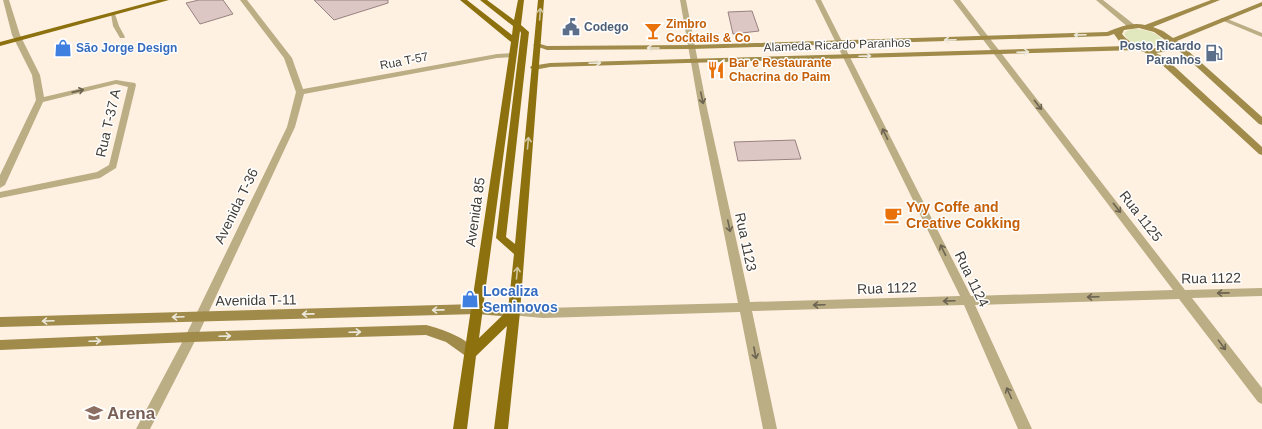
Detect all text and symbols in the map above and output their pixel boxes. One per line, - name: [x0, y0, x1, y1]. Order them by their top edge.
- one-way arrow: [536, 8, 543, 21]
- public building icon: Codego: [561, 17, 581, 37]
- place label: Zimbro Cocktails & Co: [666, 17, 751, 45]
- place label: Codego: [584, 20, 629, 34]
- bar icon: Zimbro Cocktails & Co: [643, 21, 663, 41]
- one-way arrow: [1074, 31, 1087, 39]
- street label: Alameda Ricardo Paranhos: [763, 35, 911, 55]
- one-way arrow: [944, 36, 957, 43]
- shop icon: São Jorge Design: [53, 38, 73, 58]
- place label: Posto Ricardo Paranhos: [1120, 39, 1201, 67]
- place label: São Jorge Design: [76, 41, 177, 55]
- fuel station icon: Posto Ricardo Paranhos: [1204, 43, 1224, 63]
- one-way arrow: [647, 44, 660, 51]
- one-way arrow: [1016, 48, 1029, 55]
- street label: Rua T-57: [379, 49, 430, 73]
- one-way arrow: [858, 53, 871, 60]
- place label: Bar e Restaurante Chacrina do Paim: [729, 56, 832, 84]
- one-way arrow: [588, 60, 601, 67]
- restaurant icon: Bar e Restaurante Chacrina do Paim: [706, 60, 726, 80]
- one-way arrow: [71, 87, 84, 94]
- street label: Rua T-37 A: [92, 87, 124, 159]
- one-way arrow: [698, 92, 706, 105]
- one-way arrow: [1034, 100, 1042, 111]
- one-way arrow: [880, 128, 888, 140]
- one-way arrow: [524, 137, 532, 150]
- street label: Avenida T-36: [211, 165, 261, 246]
- street label: Avenida 85: [462, 176, 488, 248]
- street label: Rua 1125: [1116, 188, 1166, 245]
- place label: Yvy Coffe and Creative Cokking: [906, 199, 1020, 231]
- one-way arrow: [1113, 203, 1121, 214]
- cafe icon: Yvy Coffe and Creative Cokking: [883, 205, 903, 225]
- street label: Rua 1123: [732, 211, 760, 273]
- one-way arrow: [725, 219, 733, 232]
- one-way arrow: [938, 245, 946, 257]
- street label: Rua 1124: [952, 249, 992, 310]
- one-way arrow: [513, 267, 521, 280]
- street label: Rua 1122: [1181, 269, 1241, 287]
- street label: Rua 1122: [857, 279, 917, 297]
- place label: Localiza Seminovos: [483, 283, 558, 315]
- shop icon: Localiza Seminovos: [460, 289, 480, 309]
- one-way arrow: [1217, 289, 1230, 297]
- street label: Avenida T-11: [215, 291, 297, 309]
- one-way arrow: [1087, 293, 1100, 300]
- one-way arrow: [943, 297, 956, 305]
- one-way arrow: [813, 301, 826, 309]
- one-way arrow: [432, 306, 445, 314]
- one-way arrow: [302, 310, 315, 317]
- one-way arrow: [172, 313, 185, 321]
- one-way arrow: [42, 317, 55, 324]
- one-way arrow: [348, 329, 361, 336]
- one-way arrow: [218, 332, 231, 340]
- one-way arrow: [88, 338, 101, 345]
- one-way arrow: [1217, 339, 1226, 350]
- one-way arrow: [751, 346, 759, 359]
- one-way arrow: [1005, 388, 1012, 400]
- school or university icon: Arena: [84, 403, 104, 423]
- place label: Arena: [107, 404, 156, 423]

